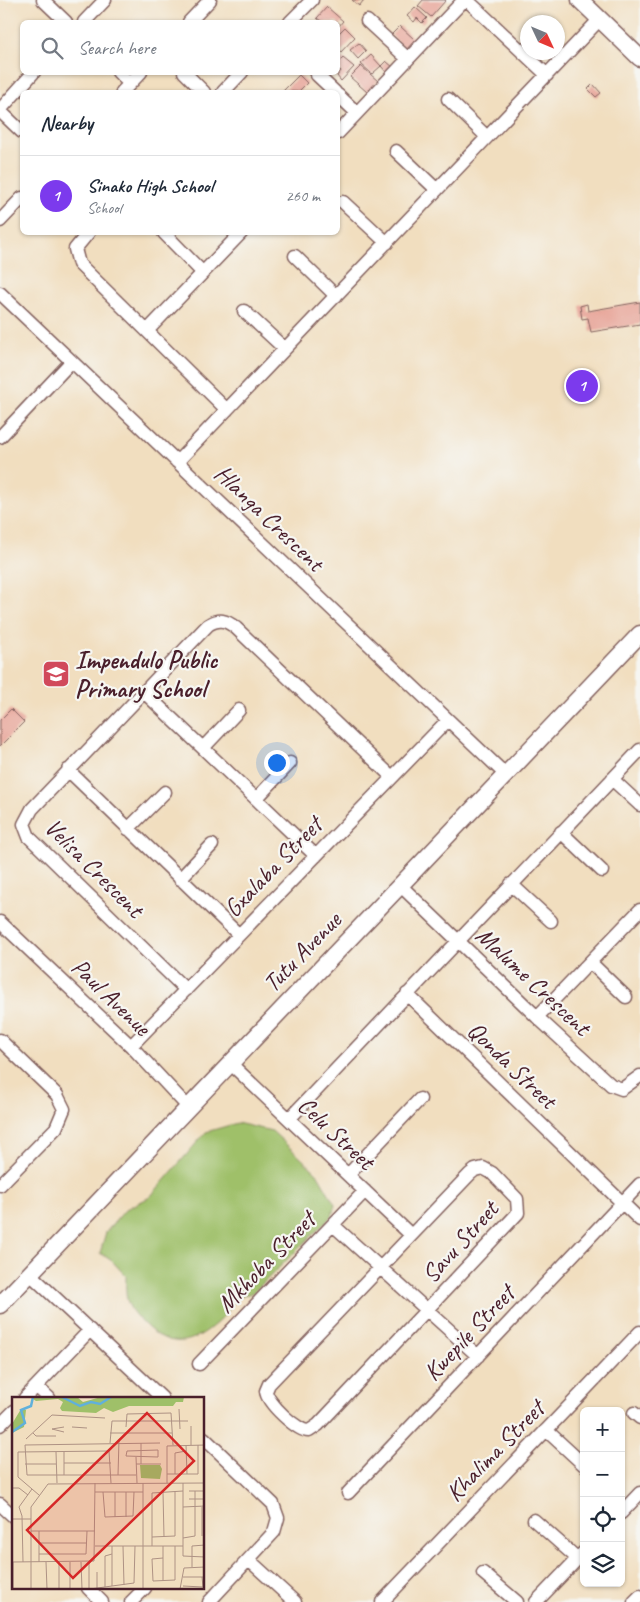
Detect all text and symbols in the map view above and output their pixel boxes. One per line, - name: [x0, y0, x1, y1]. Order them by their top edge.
- north arrow: [520, 15, 565, 60]
- search box: [20, 20, 340, 75]
- icon: search: [38, 34, 66, 62]
- text: Search here: [78, 36, 155, 60]
- text: Nearby: [40, 110, 93, 136]
- text: Sinako High School: [87, 174, 213, 198]
- text: 1: [52, 186, 60, 206]
- text: 260 m: [286, 186, 320, 206]
- text: School: [87, 198, 121, 218]
- pin: 1: [566, 367, 598, 405]
- street label: Hlanga Crescent: [207, 458, 332, 580]
- place label: Impendulo Public Primary School: [75, 644, 218, 705]
- school or university icon: Impendulo Public Primary School: [41, 659, 71, 689]
- your location: [264, 750, 290, 776]
- street label: Gxalaba Street: [217, 807, 331, 924]
- street label: Velisa Crescent: [38, 812, 152, 926]
- street label: Tutu Avenue: [256, 904, 349, 999]
- street label: Malume Crescent: [469, 920, 599, 1044]
- street label: Paul Avenue: [64, 951, 159, 1044]
- street label: Qonda Street: [460, 1014, 566, 1117]
- street label: Celu Street: [291, 1089, 383, 1178]
- street label: Savu Street: [415, 1192, 507, 1290]
- street label: Mkhoba Street: [210, 1202, 325, 1319]
- street label: Kwepile Street: [417, 1276, 524, 1388]
- street label: Khalima Street: [439, 1391, 554, 1508]
- inset map: [12, 1397, 205, 1590]
- map controls: [580, 1407, 625, 1587]
- button: +: [580, 1407, 625, 1452]
- button: −: [580, 1452, 625, 1497]
- button: locate: [580, 1497, 625, 1542]
- button: layers: [580, 1542, 625, 1587]

